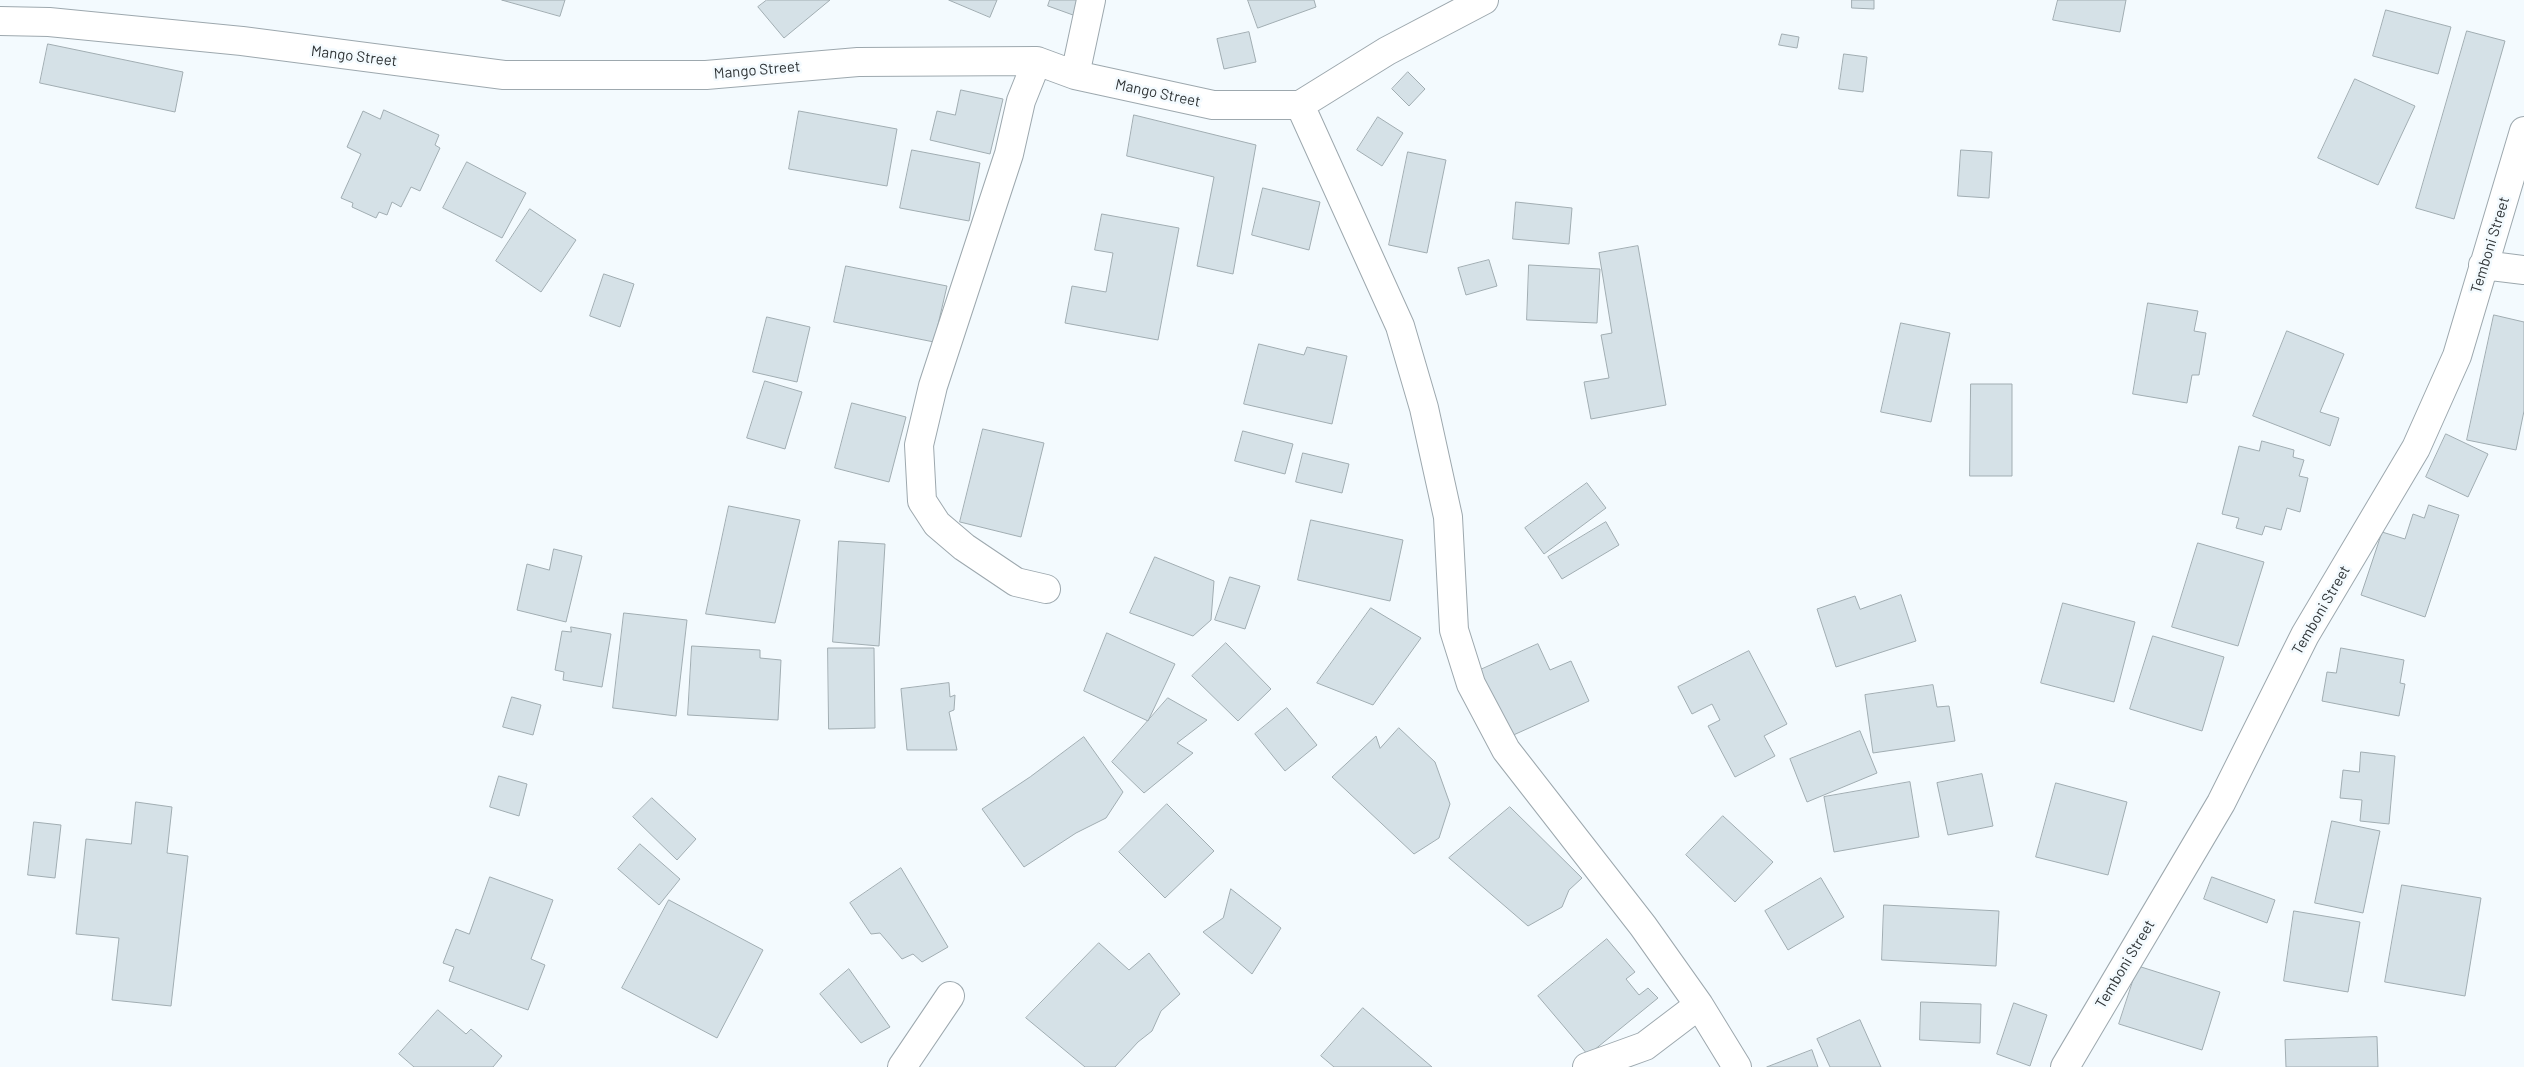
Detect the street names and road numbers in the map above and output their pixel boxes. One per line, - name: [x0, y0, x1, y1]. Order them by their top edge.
- street label: Mango Street: [310, 42, 398, 70]
- street label: Mango Street: [713, 57, 801, 83]
- street label: Mango Street: [1114, 75, 1202, 111]
- street label: Temboni Street: [2467, 195, 2513, 295]
- street label: Temboni Street: [2288, 562, 2354, 658]
- street label: Temboni Street: [2092, 917, 2158, 1011]

